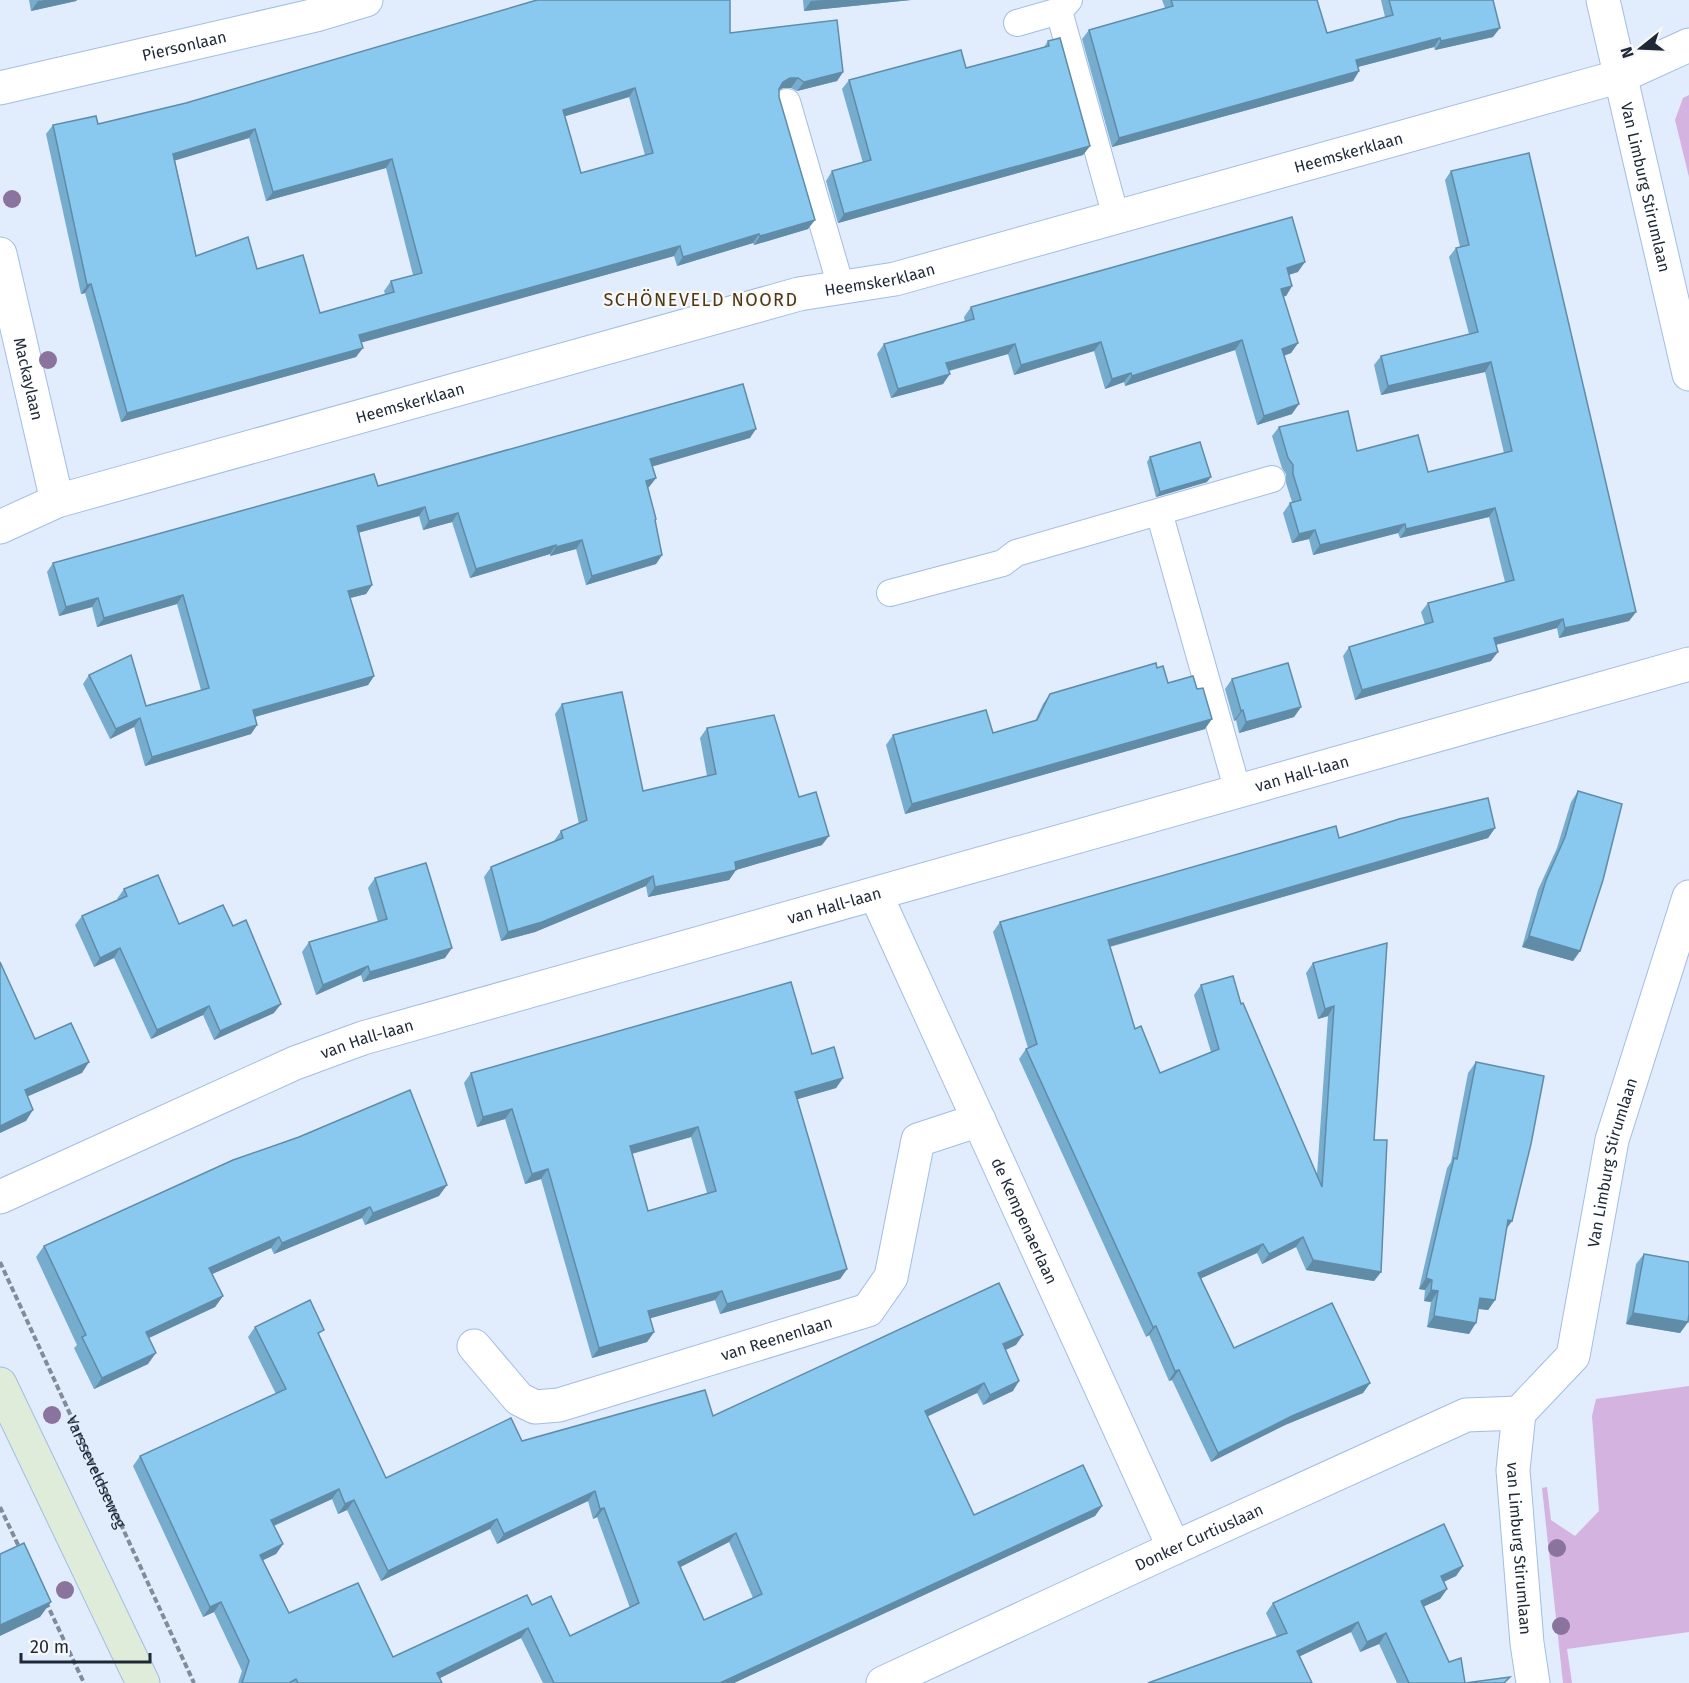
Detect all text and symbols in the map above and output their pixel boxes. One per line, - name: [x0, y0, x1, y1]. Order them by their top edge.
- north arrow: [1611, 18, 1671, 78]
- street label: Piersonlaan: [140, 27, 228, 65]
- text: N: [1617, 45, 1638, 60]
- street label: Van Limburg Stirumlaan: [1617, 100, 1674, 274]
- street label: Heemskerklaan: [1292, 128, 1405, 177]
- street label: Heemskerklaan: [823, 259, 937, 300]
- district label: SCHÖNEVELD NOORD: [603, 289, 799, 311]
- street label: Mackaylaan: [10, 336, 47, 422]
- street label: Heemskerklaan: [353, 379, 467, 427]
- street label: van Hall-laan: [1253, 751, 1351, 796]
- street label: van Hall-laan: [785, 883, 883, 928]
- street label: van Hall-laan: [318, 1015, 416, 1063]
- street label: Van Limburg Stirumlaan: [1584, 1075, 1641, 1249]
- street label: de Kempenaerlaan: [987, 1155, 1061, 1287]
- street label: van Reenenlaan: [718, 1313, 835, 1365]
- street label: Varsseveldseweg: [62, 1413, 131, 1532]
- street label: van Limburg Stirumlaan: [1503, 1461, 1535, 1636]
- street label: Donker Curtiuslaan: [1132, 1500, 1266, 1575]
- scale bar: [21, 1626, 150, 1664]
- text: 20 m: [30, 1636, 69, 1658]

